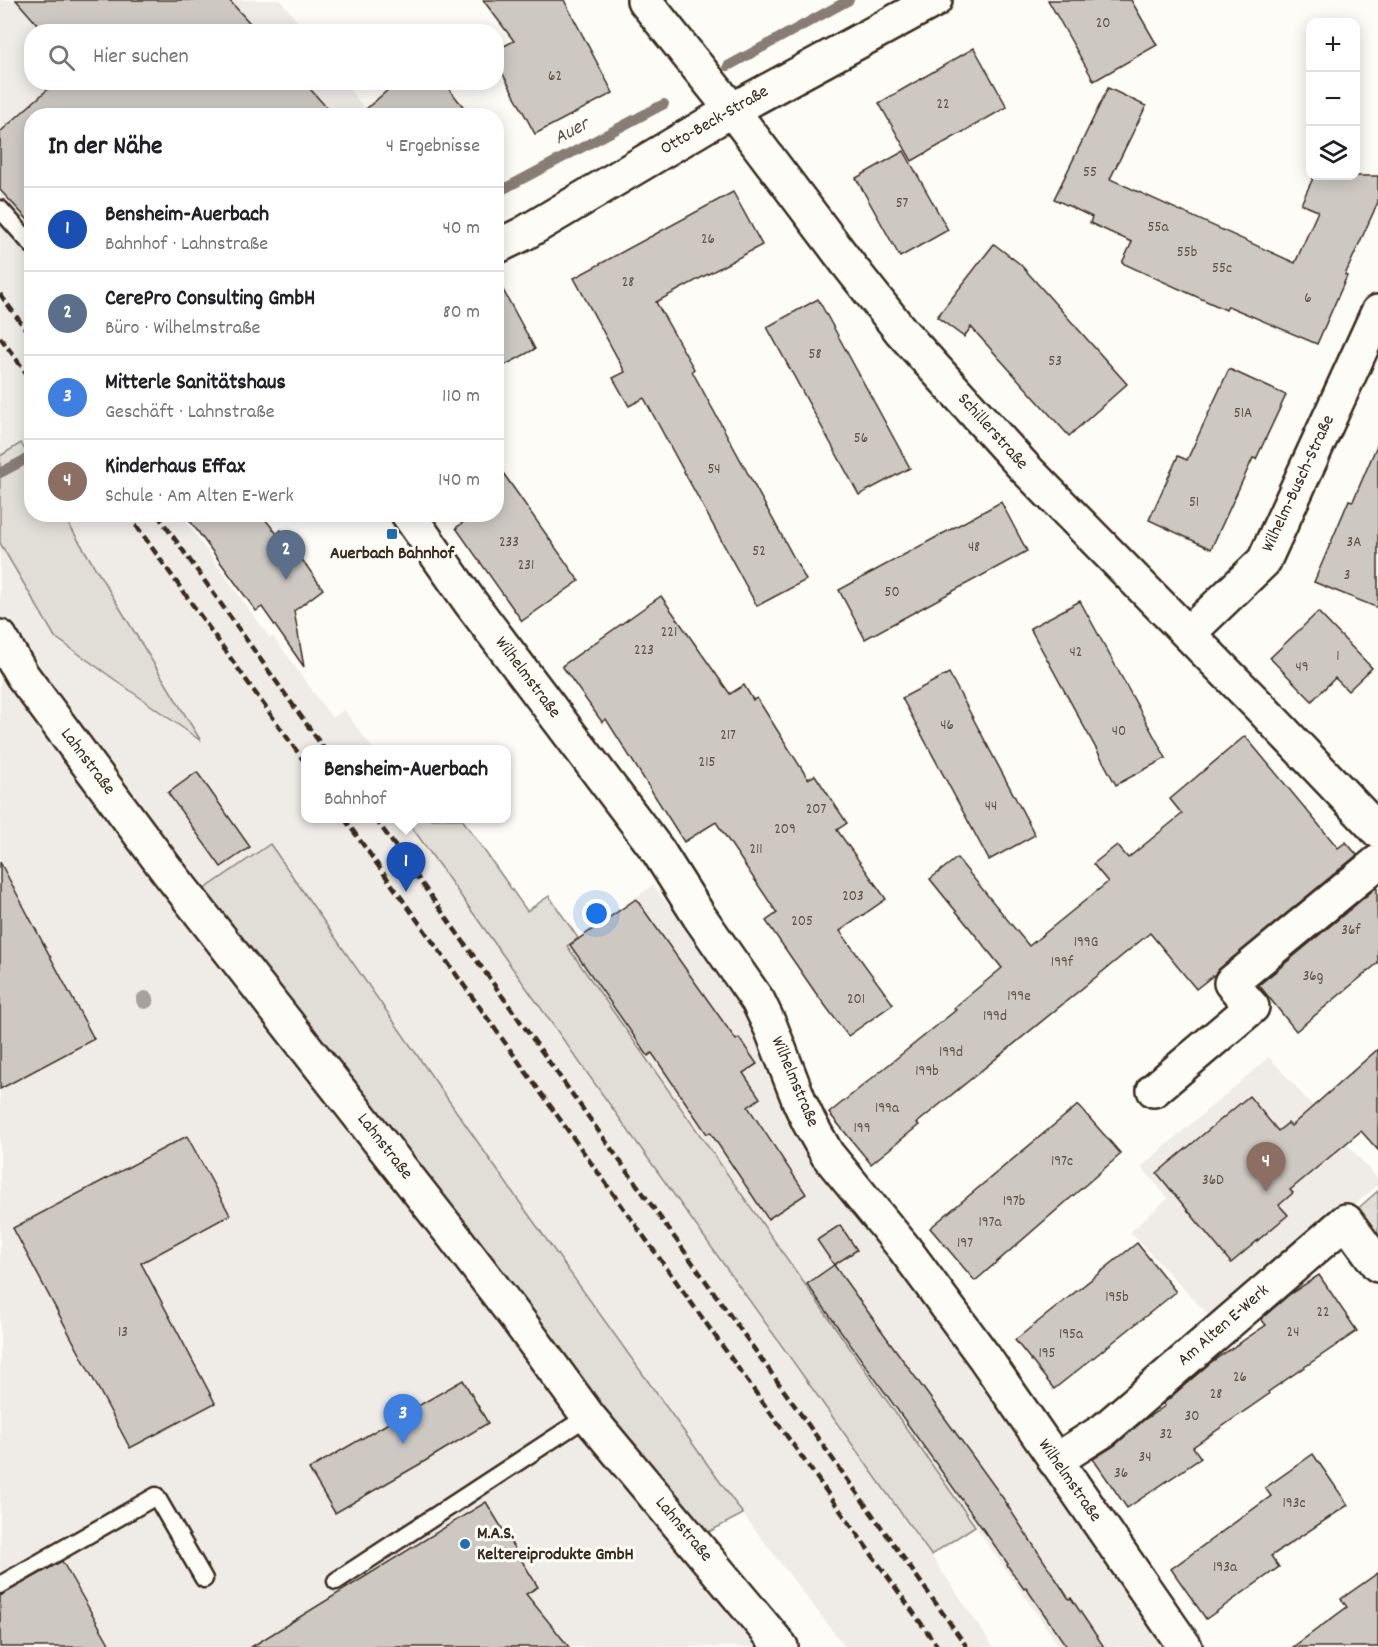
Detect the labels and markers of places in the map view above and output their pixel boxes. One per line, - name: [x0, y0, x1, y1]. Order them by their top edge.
- marker: Auerbach Bahnhof: [385, 527, 399, 541]
- pin: 2: [266, 530, 306, 580]
- place label: Auerbach Bahnhof: [330, 542, 456, 567]
- pin: 1: [386, 842, 426, 892]
- pin: 4: [1246, 1142, 1286, 1192]
- pin: 3: [384, 1394, 422, 1444]
- place label: M.A.S. Keltereiprodukte GmbH: [477, 1522, 634, 1568]
- marker: M.A.S. Keltereiprodukte GmbH: [458, 1537, 472, 1551]

